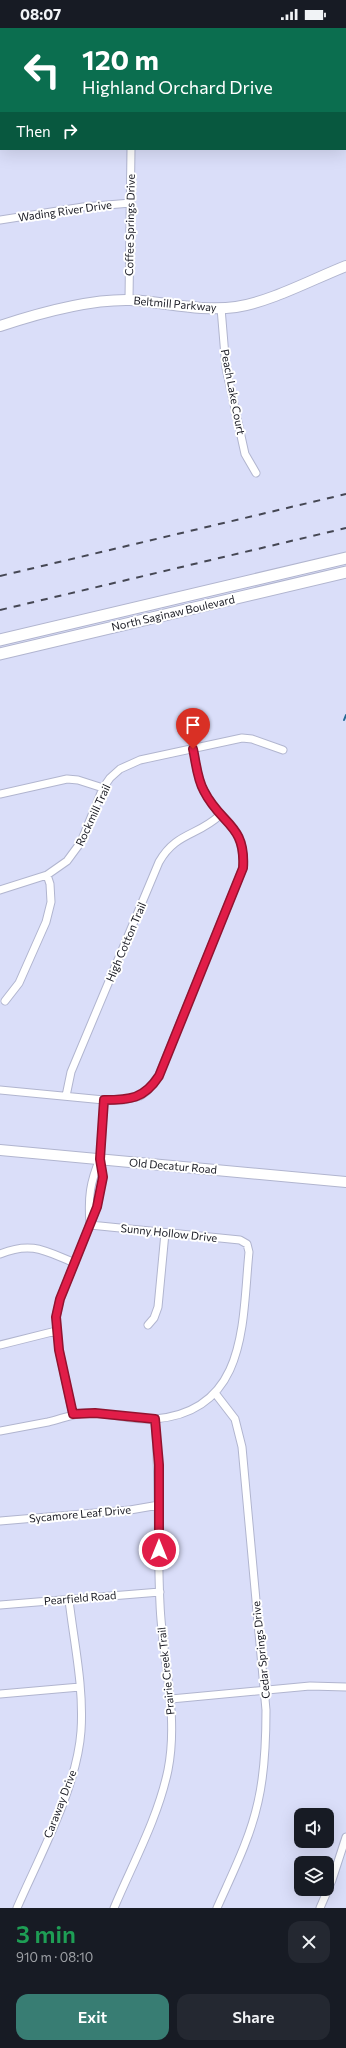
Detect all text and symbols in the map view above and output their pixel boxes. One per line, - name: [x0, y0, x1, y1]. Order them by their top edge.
- text: 08:07: [20, 5, 61, 23]
- text: 120 m: [82, 42, 159, 76]
- icon: left: [16, 44, 68, 96]
- text: Highland Orchard Drive: [82, 76, 273, 98]
- icon: right: [59, 120, 81, 142]
- text: Then: [16, 122, 51, 140]
- street label: Coffee Springs Drive: [122, 174, 137, 276]
- street label: Wading River Drive: [17, 197, 113, 224]
- street label: Beltmill Parkway: [133, 293, 217, 314]
- street label: Peach Lake Court: [219, 348, 248, 436]
- street label: North Saginaw Boulevard: [110, 592, 236, 633]
- pin: [176, 708, 210, 749]
- icon: arrive: [182, 714, 204, 736]
- street label: Rockmill Trail: [73, 782, 113, 848]
- street label: High Cotton Trail: [103, 900, 148, 984]
- street label: Old Decatur Road: [129, 1155, 218, 1176]
- street label: Sunny Hollow Drive: [120, 1221, 218, 1244]
- street label: Sycamore Leaf Drive: [29, 1503, 132, 1524]
- position arrow: [138, 1529, 180, 1571]
- street label: Pearfield Road: [43, 1588, 117, 1607]
- street label: Cedar Springs Drive: [249, 1600, 272, 1700]
- street label: Prairie Creek Trail: [154, 1627, 177, 1716]
- street label: Caraway Drive: [41, 1768, 79, 1840]
- map controls: [294, 1808, 334, 1896]
- button: sound: [294, 1808, 334, 1848]
- button: layers: [294, 1856, 334, 1896]
- text: 3 min: [16, 1919, 76, 1948]
- button: close: [288, 1921, 330, 1963]
- text: 910 m · 08:10: [16, 1949, 93, 1965]
- button: Exit: [16, 1994, 169, 2040]
- button: Share: [177, 1994, 330, 2040]

